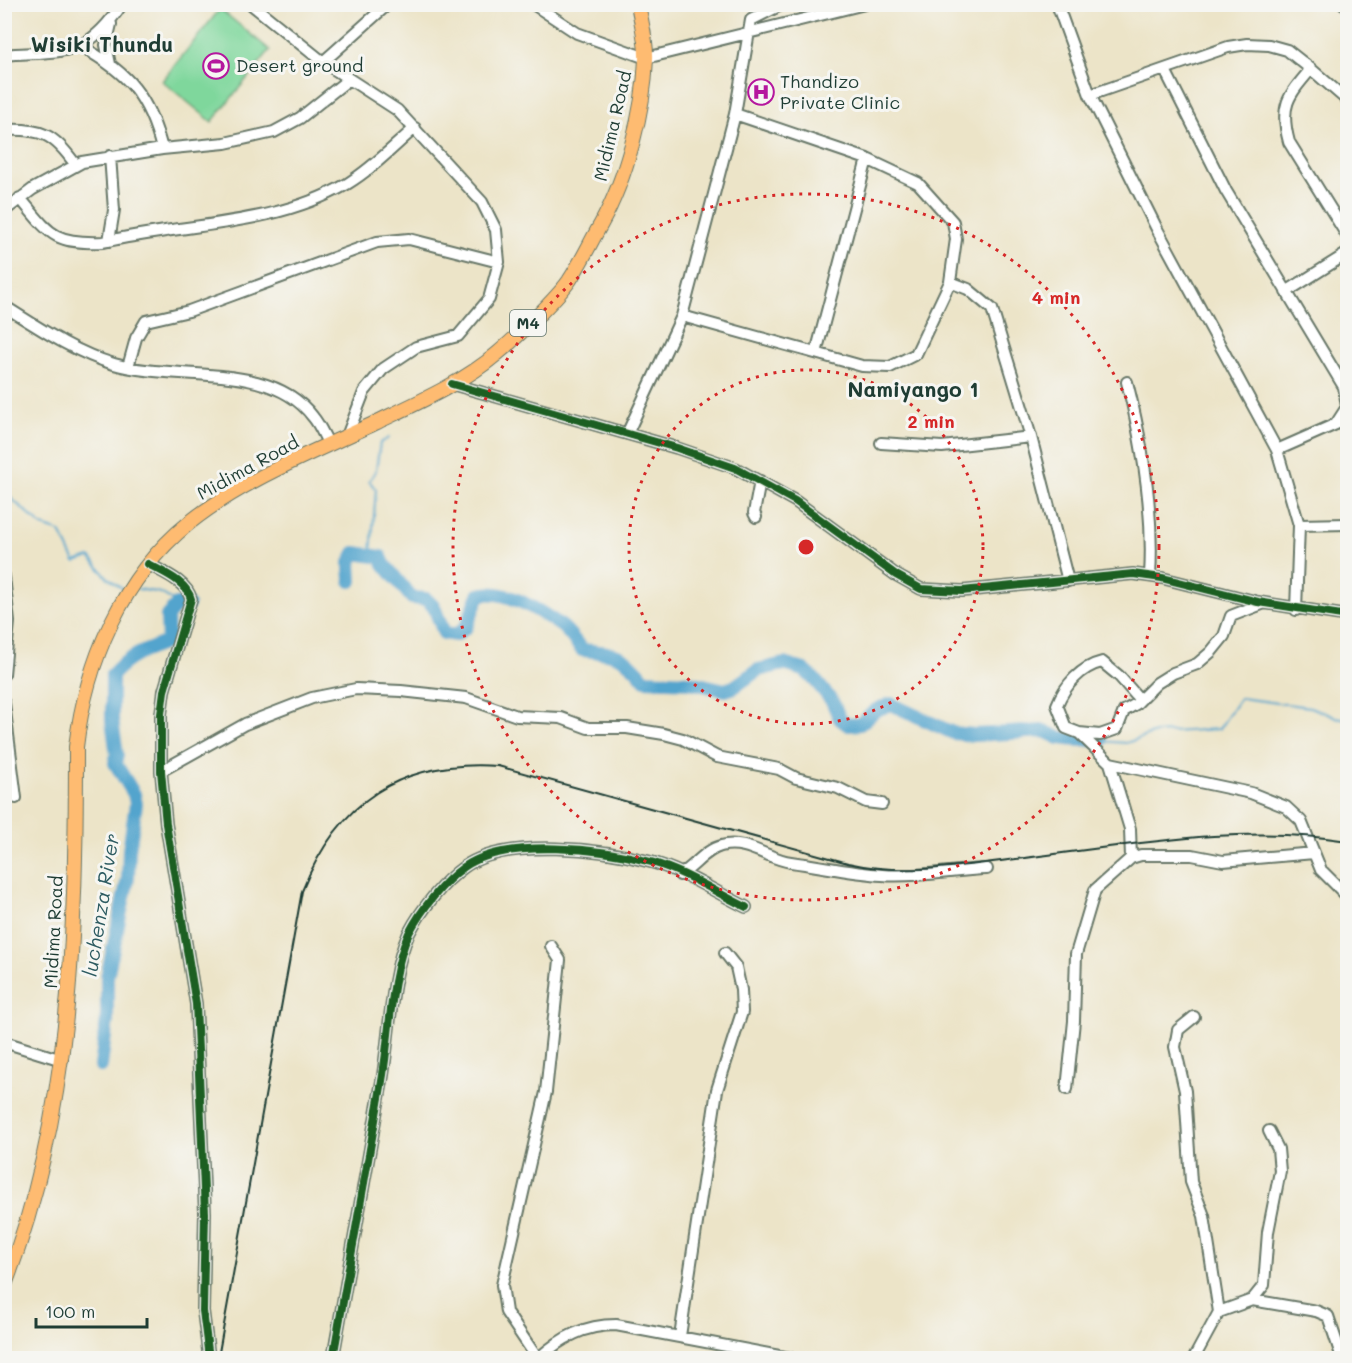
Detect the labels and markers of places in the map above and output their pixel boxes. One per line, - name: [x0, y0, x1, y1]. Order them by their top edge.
- sports icon: Desert ground: [201, 51, 231, 81]
- place label: Desert ground: [236, 53, 364, 77]
- place label: Thandizo Private Clinic: [780, 69, 900, 114]
- hospital icon: Thandizo Private Clinic: [746, 77, 776, 107]
- centre of rings: [796, 537, 816, 557]

